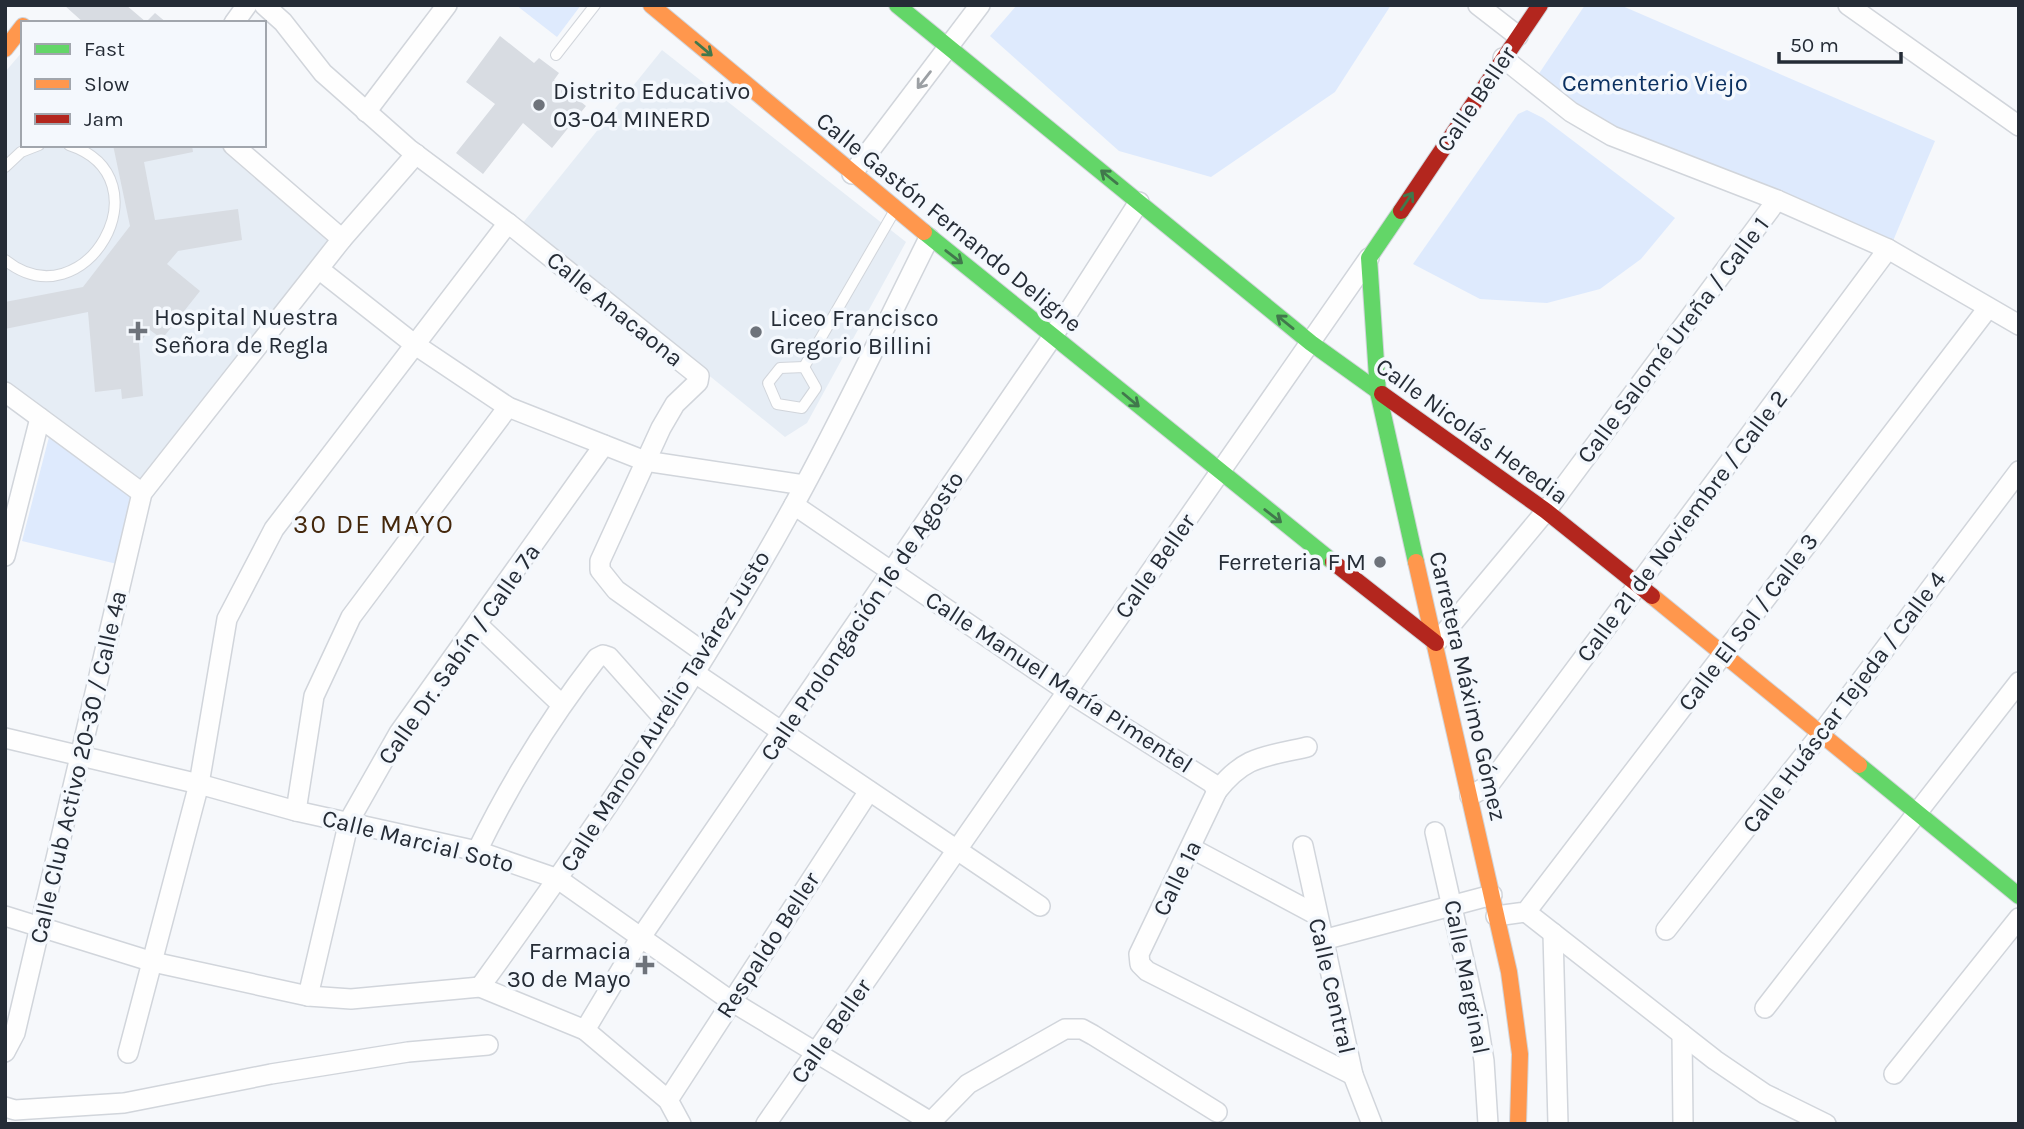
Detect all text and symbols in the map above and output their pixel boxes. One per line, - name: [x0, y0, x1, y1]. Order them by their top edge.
- legend: [21, 21, 266, 147]
- scale bar: [1779, 21, 1902, 65]
- text: 50 m: [1790, 33, 1839, 57]
- text: Fast: [84, 37, 125, 61]
- one-way arrow: [694, 41, 712, 57]
- street label: Calle Beller: [1431, 41, 1522, 157]
- park label: Cementerio Viejo: [1562, 69, 1748, 97]
- one-way arrow: [917, 70, 932, 88]
- text: Slow: [84, 72, 129, 96]
- place label: Distrito Educativo 03-04 MINERD: [553, 77, 751, 133]
- marker: Distrito Educativo 03-04 MINERD: [531, 97, 547, 113]
- street label: Calle Gastón Fernando Deligne: [811, 106, 1087, 338]
- text: Jam: [84, 107, 124, 131]
- one-way arrow: [1100, 170, 1118, 185]
- one-way arrow: [1400, 192, 1415, 211]
- street label: Calle Salomé Ureña / Calle 1: [1571, 211, 1775, 469]
- street label: Calle Anacaona: [541, 245, 689, 373]
- one-way arrow: [944, 250, 962, 265]
- place label: Hospital Nuestra Señora de Regla: [154, 303, 338, 359]
- place label: Liceo Francisco Gregorio Billini: [770, 304, 939, 360]
- one-way arrow: [1276, 314, 1294, 329]
- marker: Hospital Nuestra Señora de Regla: [128, 321, 148, 341]
- marker: Liceo Francisco Gregorio Billini: [748, 324, 764, 340]
- street label: Calle Nicolás Heredia: [1370, 352, 1574, 510]
- street label: Calle 21 de Noviembre / Calle 2: [1571, 385, 1793, 667]
- one-way arrow: [1121, 393, 1139, 408]
- street label: Calle Prolongación 16 de Agosto: [754, 466, 970, 766]
- street label: Calle Beller: [1109, 508, 1201, 624]
- district label: 30 DE MAYO: [293, 509, 455, 540]
- one-way arrow: [1263, 509, 1282, 524]
- street label: Calle El Sol / Calle 3: [1672, 528, 1824, 716]
- street label: Calle Dr. Sabín / Calle 7ª: [372, 538, 546, 770]
- street label: Calle Manolo Aurelio Tavárez Justo: [554, 545, 776, 877]
- place label: Ferreteria F M: [1217, 548, 1366, 576]
- street label: Carretera Máximo Gómez: [1423, 549, 1513, 823]
- marker: Ferreteria F M: [1372, 554, 1388, 570]
- street label: Calle Huáscar Tejeda / Calle 4: [1736, 566, 1952, 838]
- street label: Calle Manuel María Pimentel: [920, 585, 1198, 779]
- street label: Calle Club Activo 20-30 / Calle 4ª: [24, 588, 132, 946]
- street label: Calle Marcial Soto: [319, 804, 517, 878]
- street label: Calle 1ª: [1147, 836, 1207, 920]
- street label: Respaldo Beller: [710, 867, 826, 1023]
- street label: Calle Marginal: [1438, 898, 1496, 1056]
- street label: Calle Central: [1303, 915, 1361, 1057]
- place label: Farmacia 30 de Mayo: [507, 937, 631, 993]
- marker: Farmacia 30 de Mayo: [637, 957, 653, 973]
- street label: Calle Beller: [785, 973, 877, 1089]

